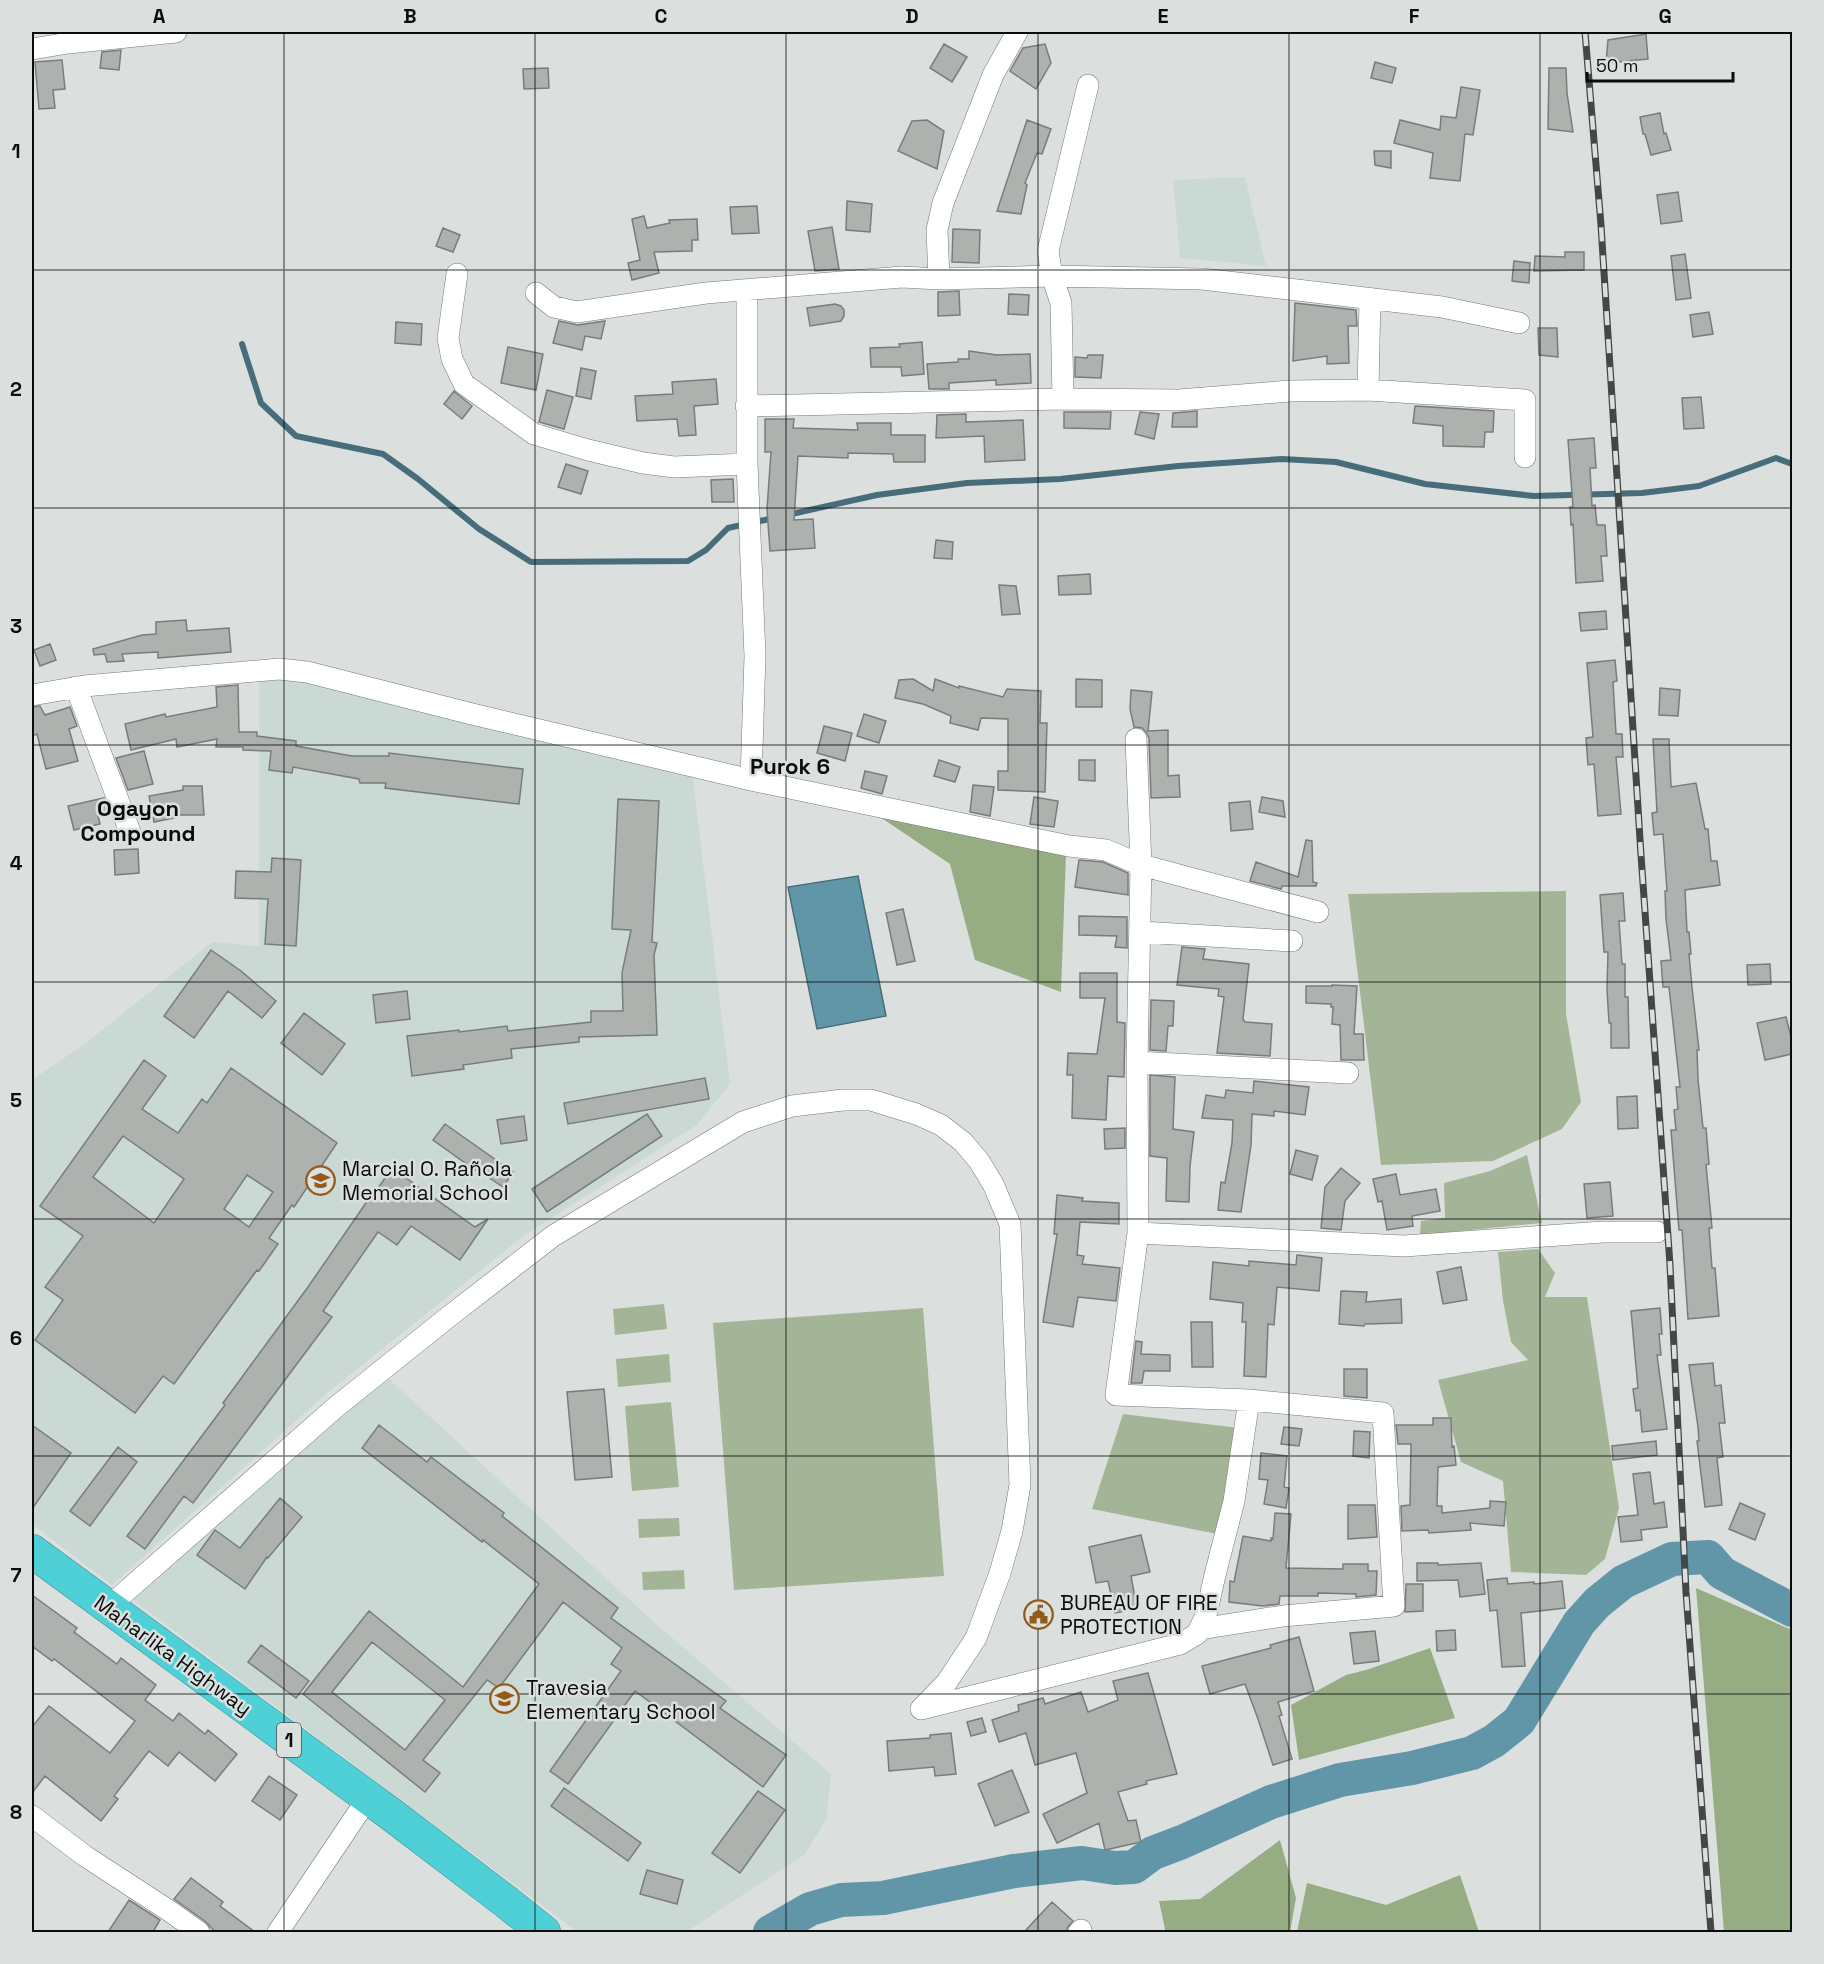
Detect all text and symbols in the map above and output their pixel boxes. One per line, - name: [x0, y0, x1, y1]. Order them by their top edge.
- text: A: [153, 3, 166, 29]
- text: B: [403, 3, 417, 29]
- text: C: [655, 3, 668, 29]
- text: D: [905, 3, 919, 29]
- text: E: [1157, 3, 1169, 29]
- text: F: [1409, 3, 1420, 29]
- text: G: [1658, 3, 1672, 29]
- scale bar: [1587, 45, 1732, 83]
- text: 50 m: [1596, 54, 1638, 77]
- text: 1: [11, 138, 21, 164]
- text: 2: [10, 376, 22, 402]
- text: 3: [10, 613, 22, 639]
- district label: Purok 6: [750, 752, 830, 780]
- district label: Ogayon Compound: [80, 794, 196, 847]
- text: 4: [10, 850, 23, 876]
- text: 5: [10, 1087, 22, 1113]
- place label: Marcial O. Rañola Memorial School: [342, 1155, 512, 1206]
- school or university icon: Marcial O. Rañola Memorial School: [305, 1164, 337, 1196]
- text: 6: [10, 1325, 22, 1351]
- text: 7: [10, 1562, 22, 1588]
- street label: Maharlika Highway: [89, 1589, 257, 1721]
- place label: BUREAU OF FIRE PROTECTION: [1060, 1589, 1218, 1640]
- public building icon: BUREAU OF FIRE PROTECTION: [1023, 1598, 1055, 1630]
- place label: Travesia Elementary School: [526, 1674, 716, 1725]
- school or university icon: Travesia Elementary School: [489, 1683, 521, 1715]
- road number: 1: [277, 1723, 301, 1757]
- text: 8: [10, 1799, 22, 1825]

